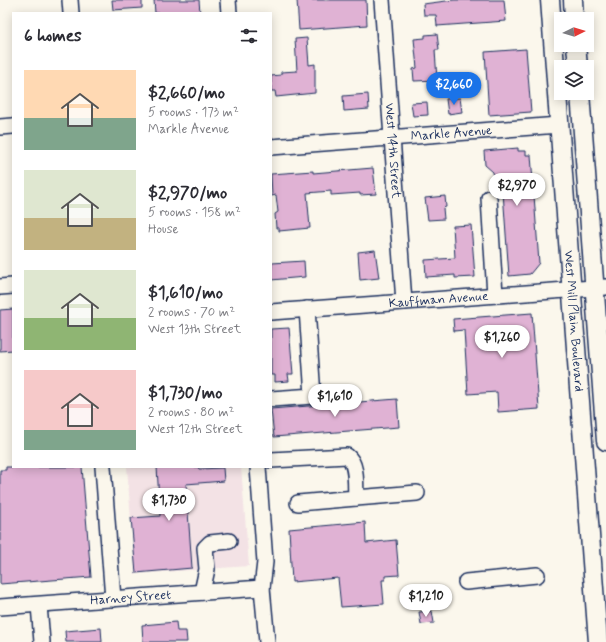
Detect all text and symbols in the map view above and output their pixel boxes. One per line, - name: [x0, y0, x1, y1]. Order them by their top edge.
- north arrow: [554, 12, 594, 52]
- map controls: [554, 12, 594, 100]
- text: 6 homes: [24, 25, 82, 47]
- icon: filters: [238, 25, 260, 47]
- button: layers: [554, 60, 594, 100]
- pin: $2,660: [421, 72, 487, 106]
- text: $2,660: [435, 76, 473, 93]
- text: $2,660/mo: [148, 82, 225, 104]
- icon: home: [56, 86, 104, 134]
- street label: West 14th Street: [381, 102, 405, 199]
- text: 5 rooms · 173 m²: [148, 104, 239, 121]
- text: Markle Avenue: [148, 121, 229, 138]
- street label: Markle Avenue: [410, 122, 493, 145]
- pin: $2,970: [484, 173, 550, 207]
- text: $2,970: [497, 177, 537, 194]
- text: $2,970/mo: [148, 182, 227, 204]
- icon: home: [56, 186, 104, 234]
- text: 5 rooms · 158 m²: [148, 204, 241, 221]
- text: House: [148, 221, 179, 238]
- street label: West Mill Plain Boulevard: [560, 250, 588, 392]
- text: $1,610/mo: [148, 282, 223, 304]
- icon: home: [56, 286, 104, 334]
- street label: Kauffman Avenue: [388, 287, 489, 312]
- text: 2 rooms · 70 m²: [148, 304, 235, 321]
- text: West 13th Street: [148, 321, 241, 338]
- pin: $1,260: [469, 325, 535, 359]
- text: $1,260: [484, 329, 520, 346]
- text: $1,730/mo: [148, 382, 222, 404]
- pin: $1,610: [302, 384, 368, 418]
- icon: home: [56, 386, 104, 434]
- text: $1,610: [317, 388, 353, 405]
- text: 2 rooms · 80 m²: [148, 404, 234, 421]
- text: West 12th Street: [148, 421, 243, 438]
- pin: $1,730: [136, 488, 202, 522]
- text: $1,730: [151, 492, 187, 509]
- pin: $1,210: [393, 584, 459, 618]
- street label: Harney Street: [90, 586, 172, 609]
- text: $1,210: [408, 588, 444, 605]

